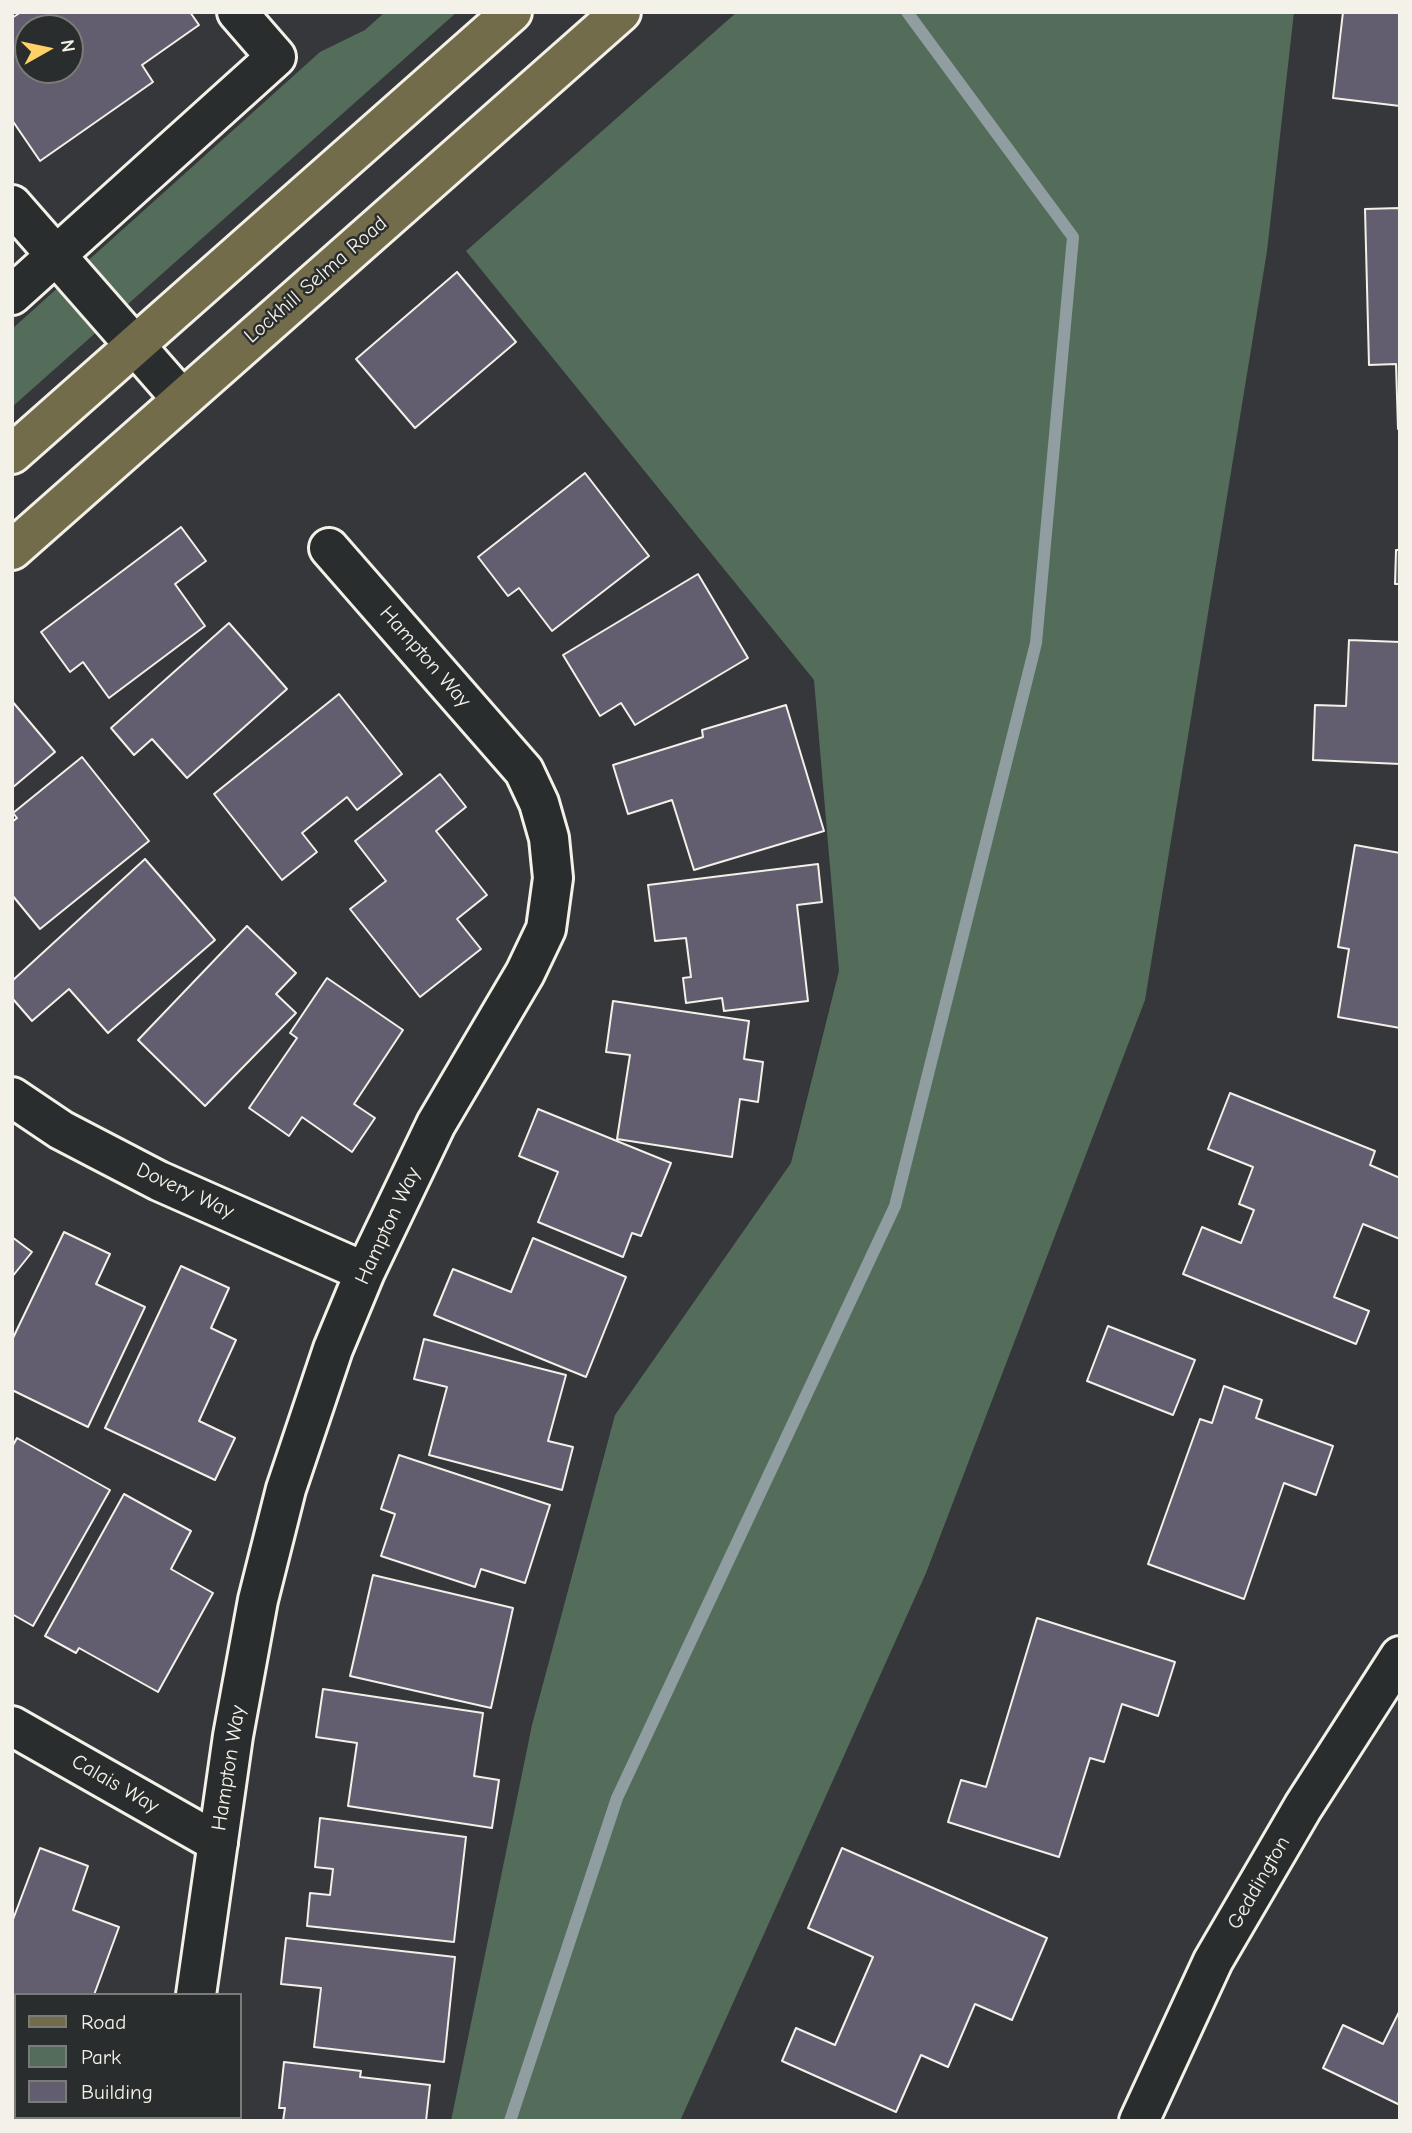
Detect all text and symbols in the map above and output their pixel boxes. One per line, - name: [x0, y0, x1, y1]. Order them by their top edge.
- north arrow: [14, 14, 84, 84]
- text: N: [56, 38, 80, 54]
- street label: Lockhill Selma Road: [239, 211, 393, 349]
- street label: Hampton Way: [374, 601, 476, 713]
- street label: Dovery Way: [132, 1157, 238, 1225]
- street label: Hampton Way: [350, 1163, 426, 1289]
- street label: Hampton Way: [207, 1704, 251, 1832]
- street label: Calais Way: [67, 1749, 163, 1819]
- street label: Geddington: [1222, 1832, 1296, 1934]
- legend: [14, 1993, 242, 2119]
- text: Road: [81, 2010, 126, 2034]
- text: Park: [81, 2045, 121, 2069]
- text: Building: [81, 2080, 153, 2104]

